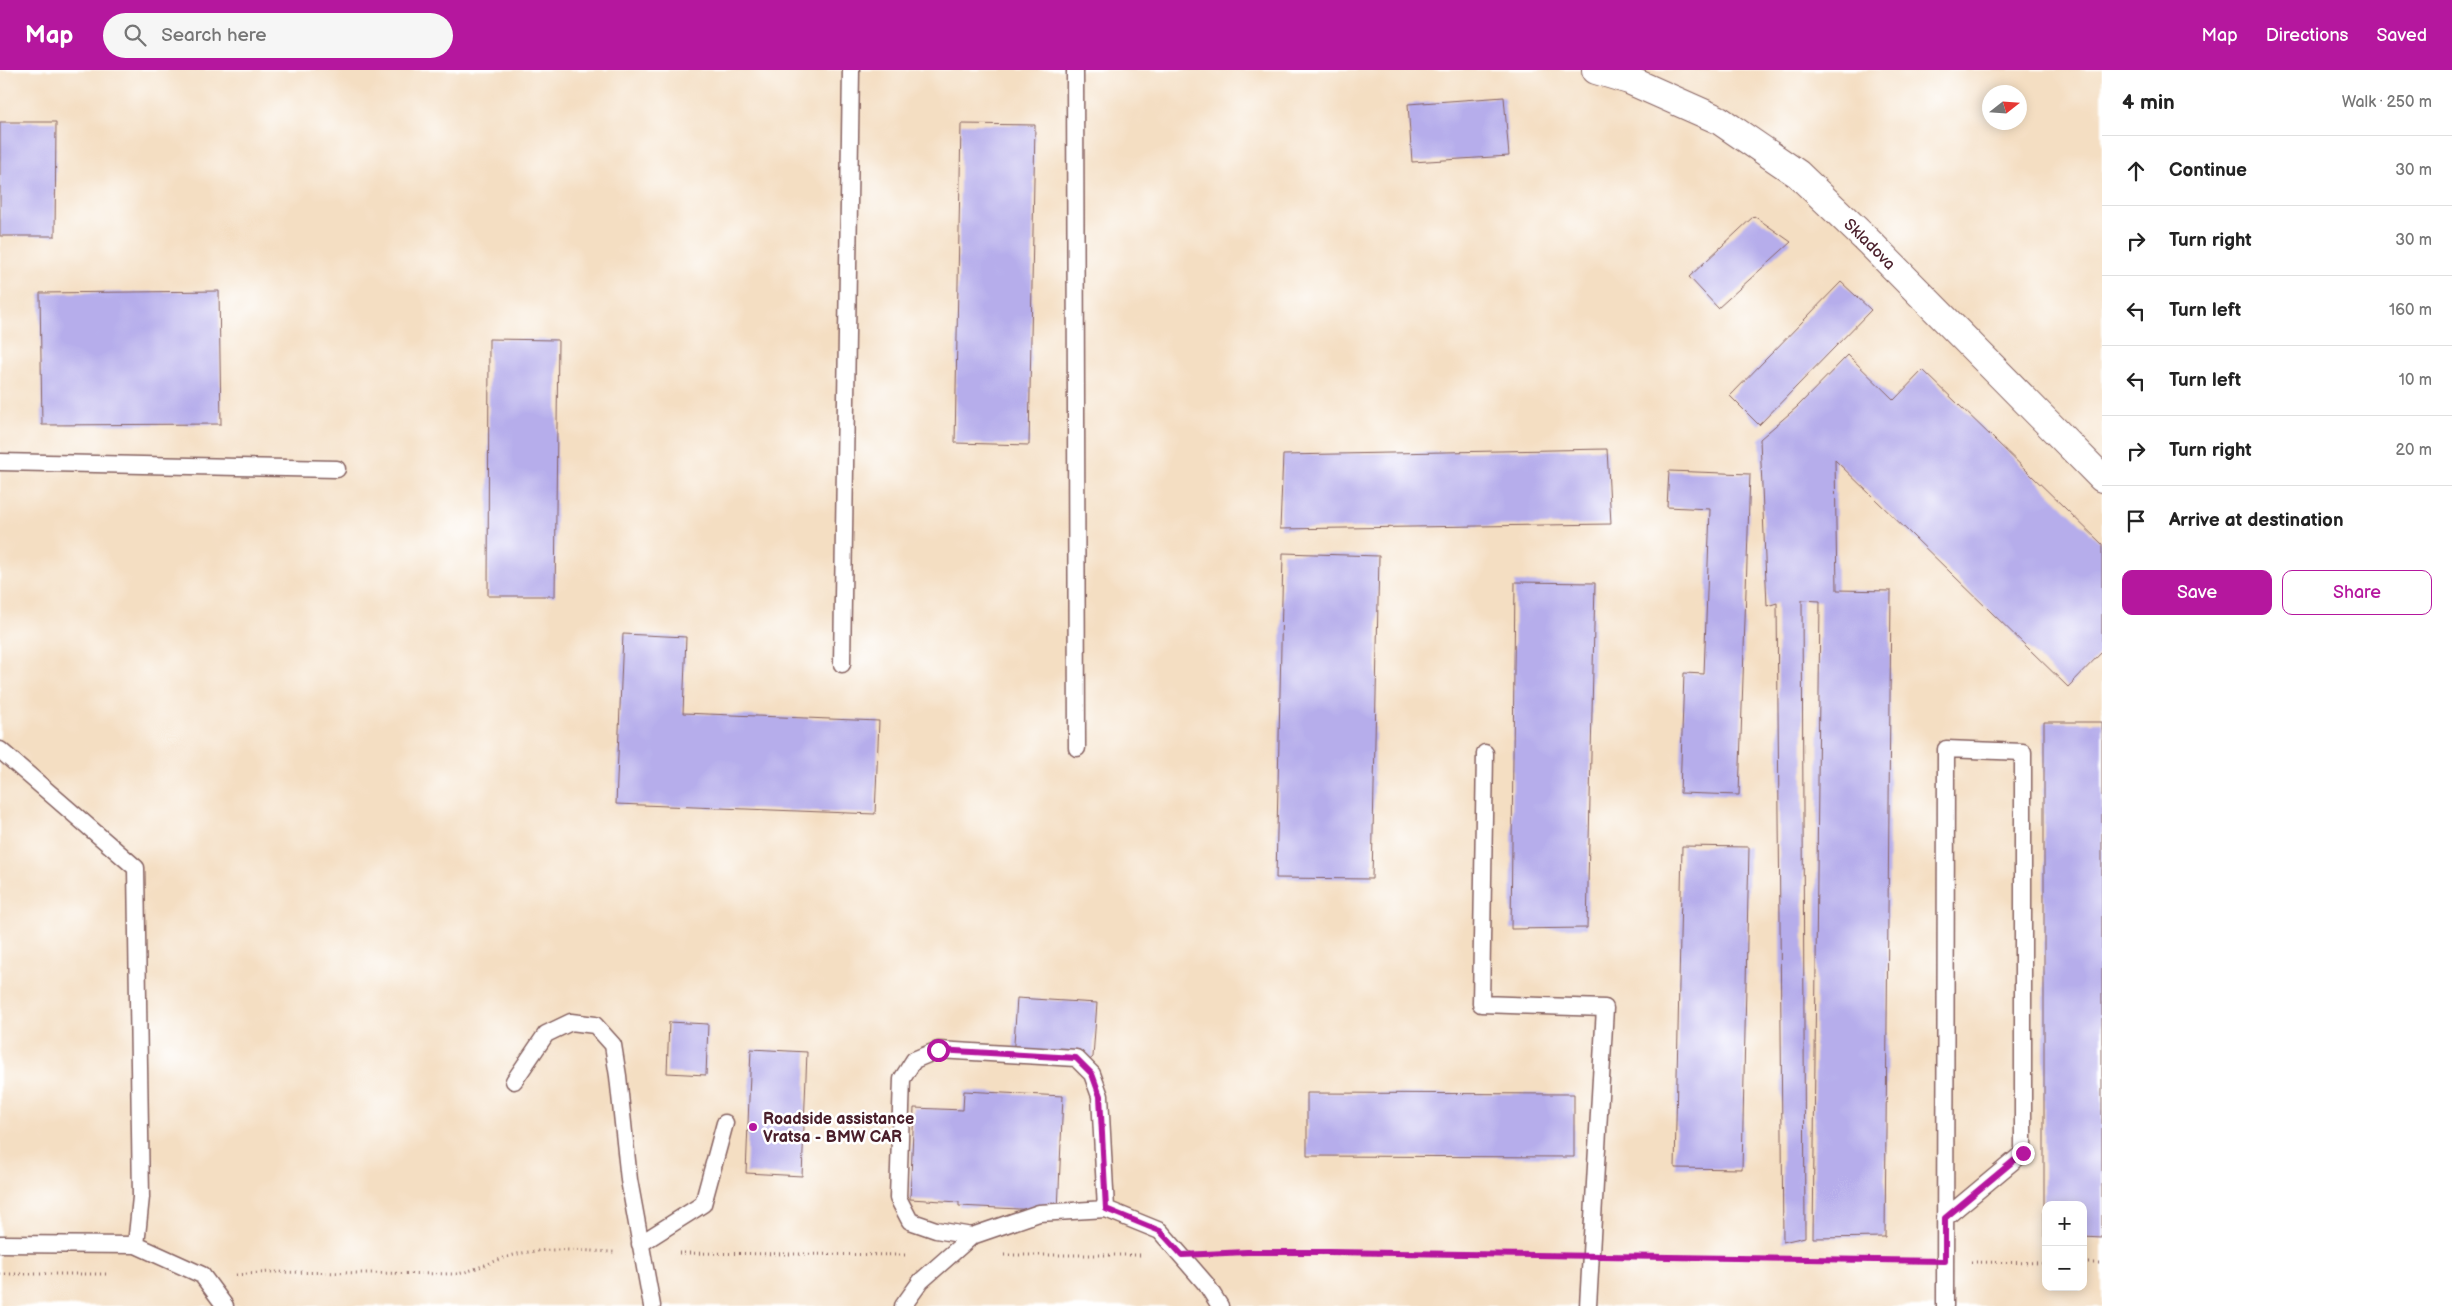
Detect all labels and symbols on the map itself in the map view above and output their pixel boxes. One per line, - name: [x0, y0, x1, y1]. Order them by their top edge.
- north arrow: [1982, 85, 2027, 130]
- street label: Skladova: [1839, 215, 1899, 274]
- route start: [927, 1039, 950, 1062]
- place label: Roadside assistance Vratsa - BMW CAR: [763, 1110, 914, 1147]
- marker: Roadside assistance Vratsa - BMW CAR: [747, 1121, 759, 1133]
- route end: [2012, 1142, 2035, 1165]

